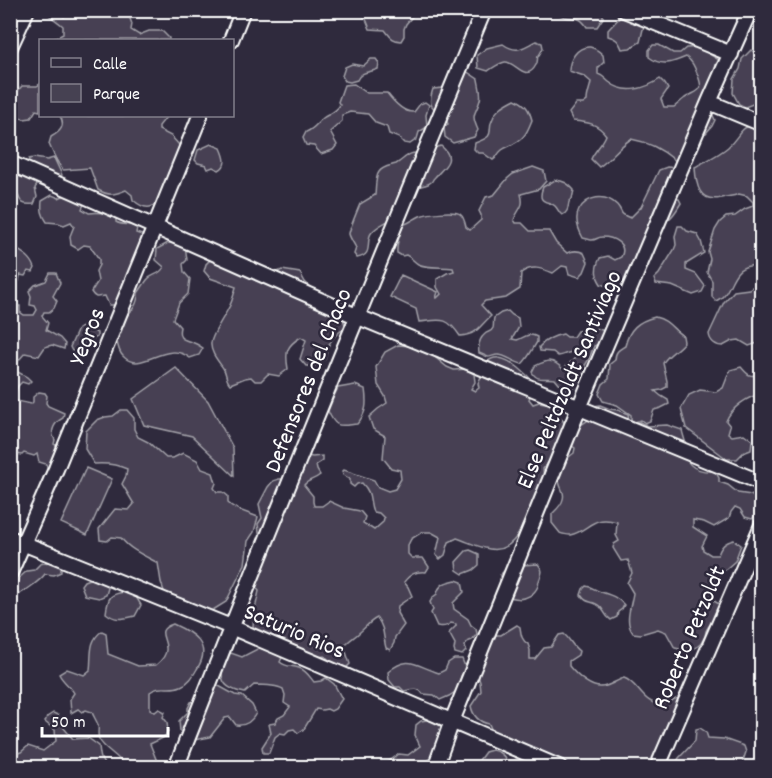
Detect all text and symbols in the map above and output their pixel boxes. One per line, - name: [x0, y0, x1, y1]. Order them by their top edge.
- legend: [39, 39, 234, 117]
- text: Calle: [93, 53, 127, 78]
- text: Parque: [93, 83, 140, 108]
- street label: Else Peltdzoldt Santiviago: [509, 266, 632, 495]
- street label: Defensores del Chaco: [257, 284, 362, 479]
- street label: Yegros: [62, 303, 116, 371]
- street label: Roberto Petzoldt: [645, 561, 736, 715]
- street label: Saturio Rios: [238, 596, 350, 669]
- scale bar: [42, 700, 168, 738]
- text: 50 m: [51, 711, 86, 736]

